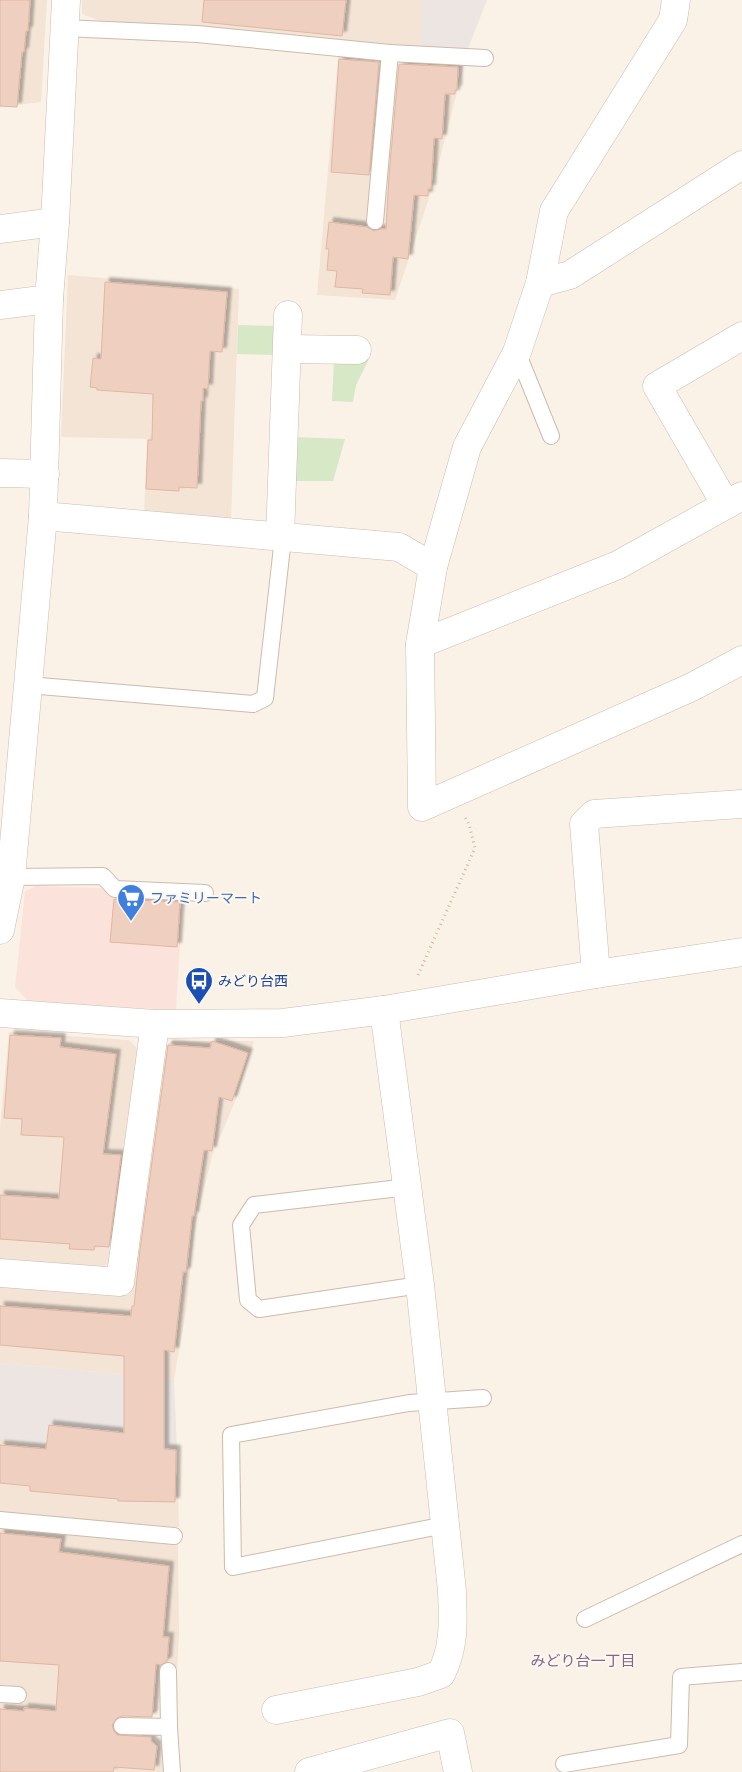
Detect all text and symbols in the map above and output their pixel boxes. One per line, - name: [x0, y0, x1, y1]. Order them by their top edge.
- supermarket icon: ファミリーマート: [116, 883, 146, 922]
- place label: ファミリーマート: [150, 890, 262, 907]
- bus stop icon: みどり台西: [184, 966, 214, 1005]
- place label: みどり台西: [218, 973, 288, 990]
- district label: みどり台一丁目: [530, 1652, 636, 1670]

